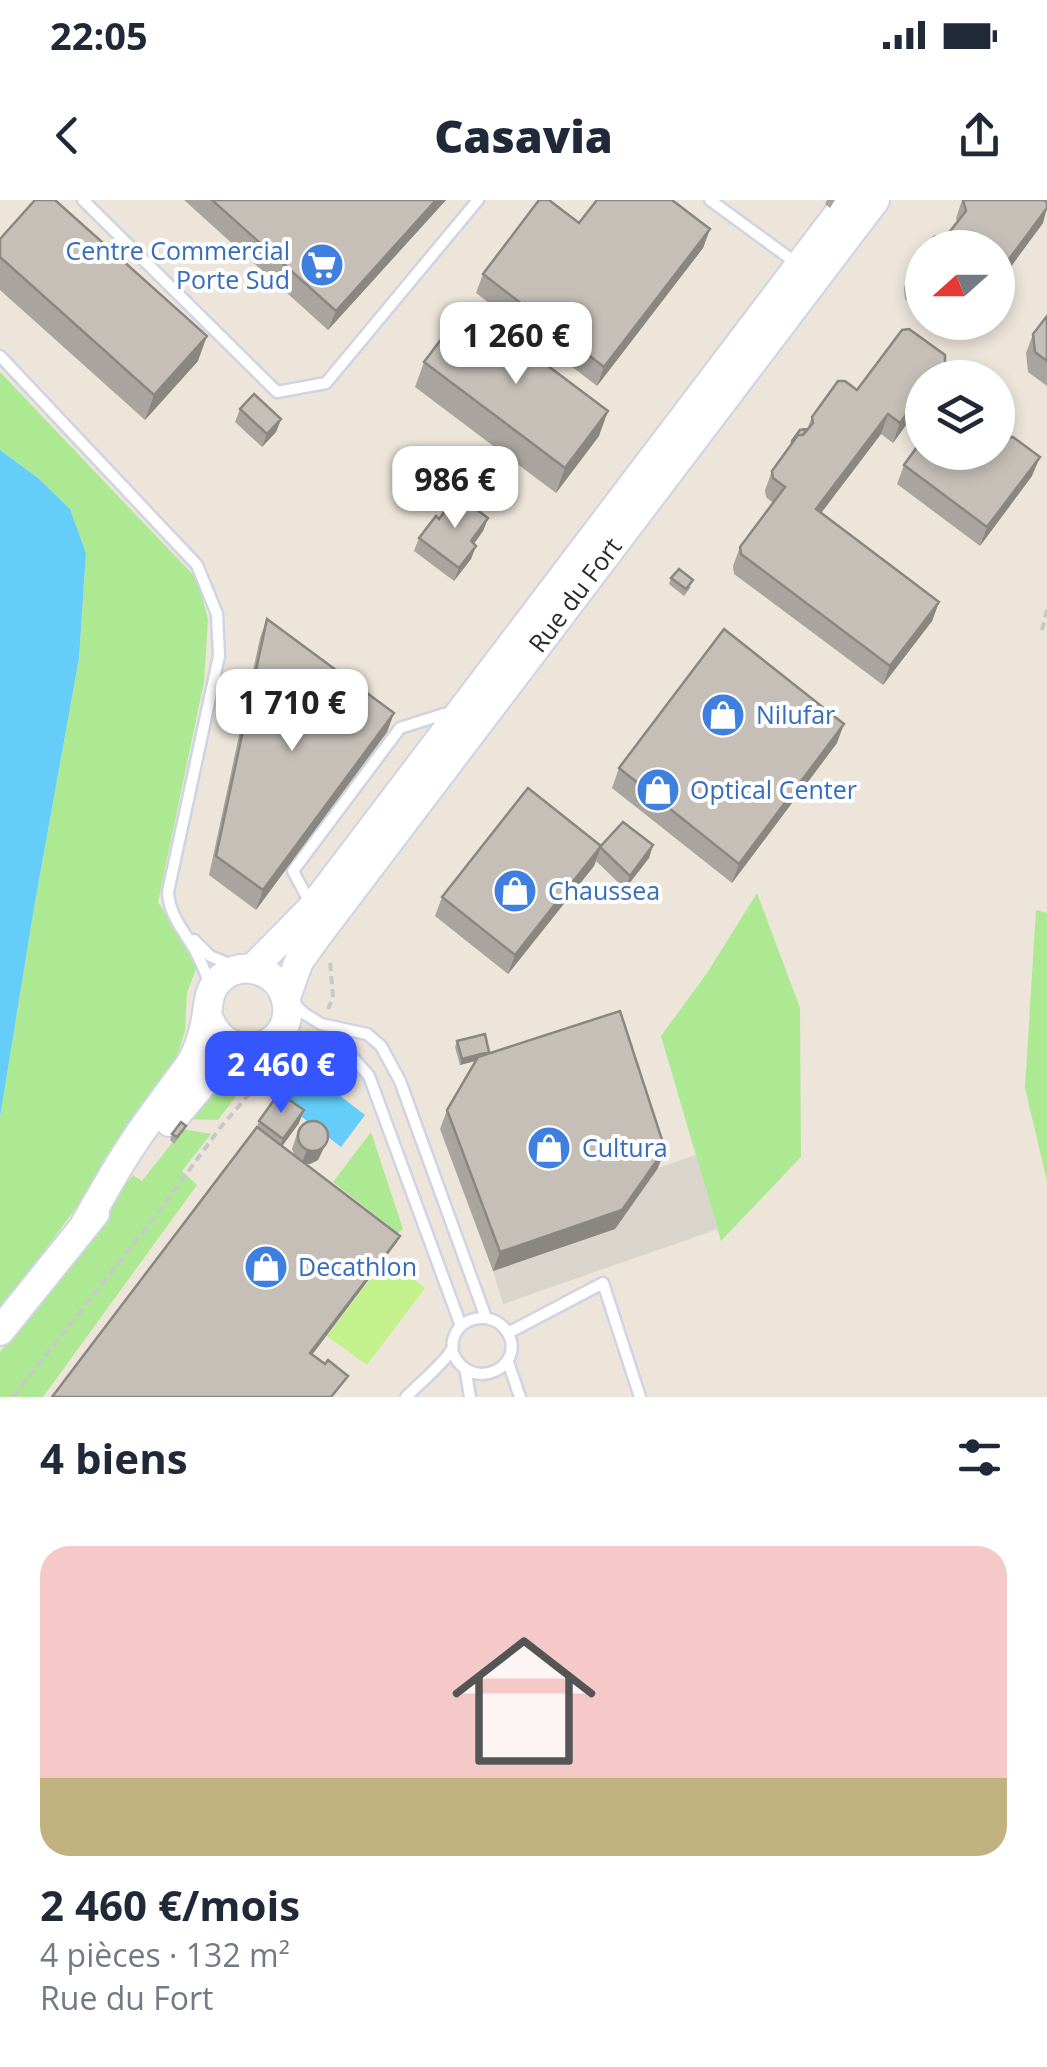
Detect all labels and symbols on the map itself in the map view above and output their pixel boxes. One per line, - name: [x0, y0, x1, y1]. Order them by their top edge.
- north arrow: [905, 230, 1015, 340]
- place label: Centre Commercial Porte Sud: [65, 233, 290, 296]
- supermarket icon: Centre Commercial Porte Sud: [299, 242, 345, 288]
- pin: 1 260 €: [424, 302, 608, 387]
- pin: 986 €: [385, 446, 525, 531]
- street label: Rue du Fort: [520, 530, 629, 659]
- pin: 1 710 €: [200, 669, 384, 754]
- shop icon: Nilufar: [700, 692, 746, 738]
- place label: Nilufar: [756, 697, 835, 731]
- shop icon: Optical Center: [635, 767, 681, 813]
- place label: Optical Center: [690, 772, 857, 806]
- shop icon: Chaussea: [492, 868, 538, 914]
- place label: Chaussea: [548, 873, 660, 907]
- pin: 2 460 €: [189, 1031, 373, 1116]
- shop icon: Cultura: [526, 1125, 572, 1171]
- place label: Cultura: [582, 1130, 668, 1164]
- shop icon: Decathlon: [243, 1244, 289, 1290]
- place label: Decathlon: [298, 1249, 417, 1283]

